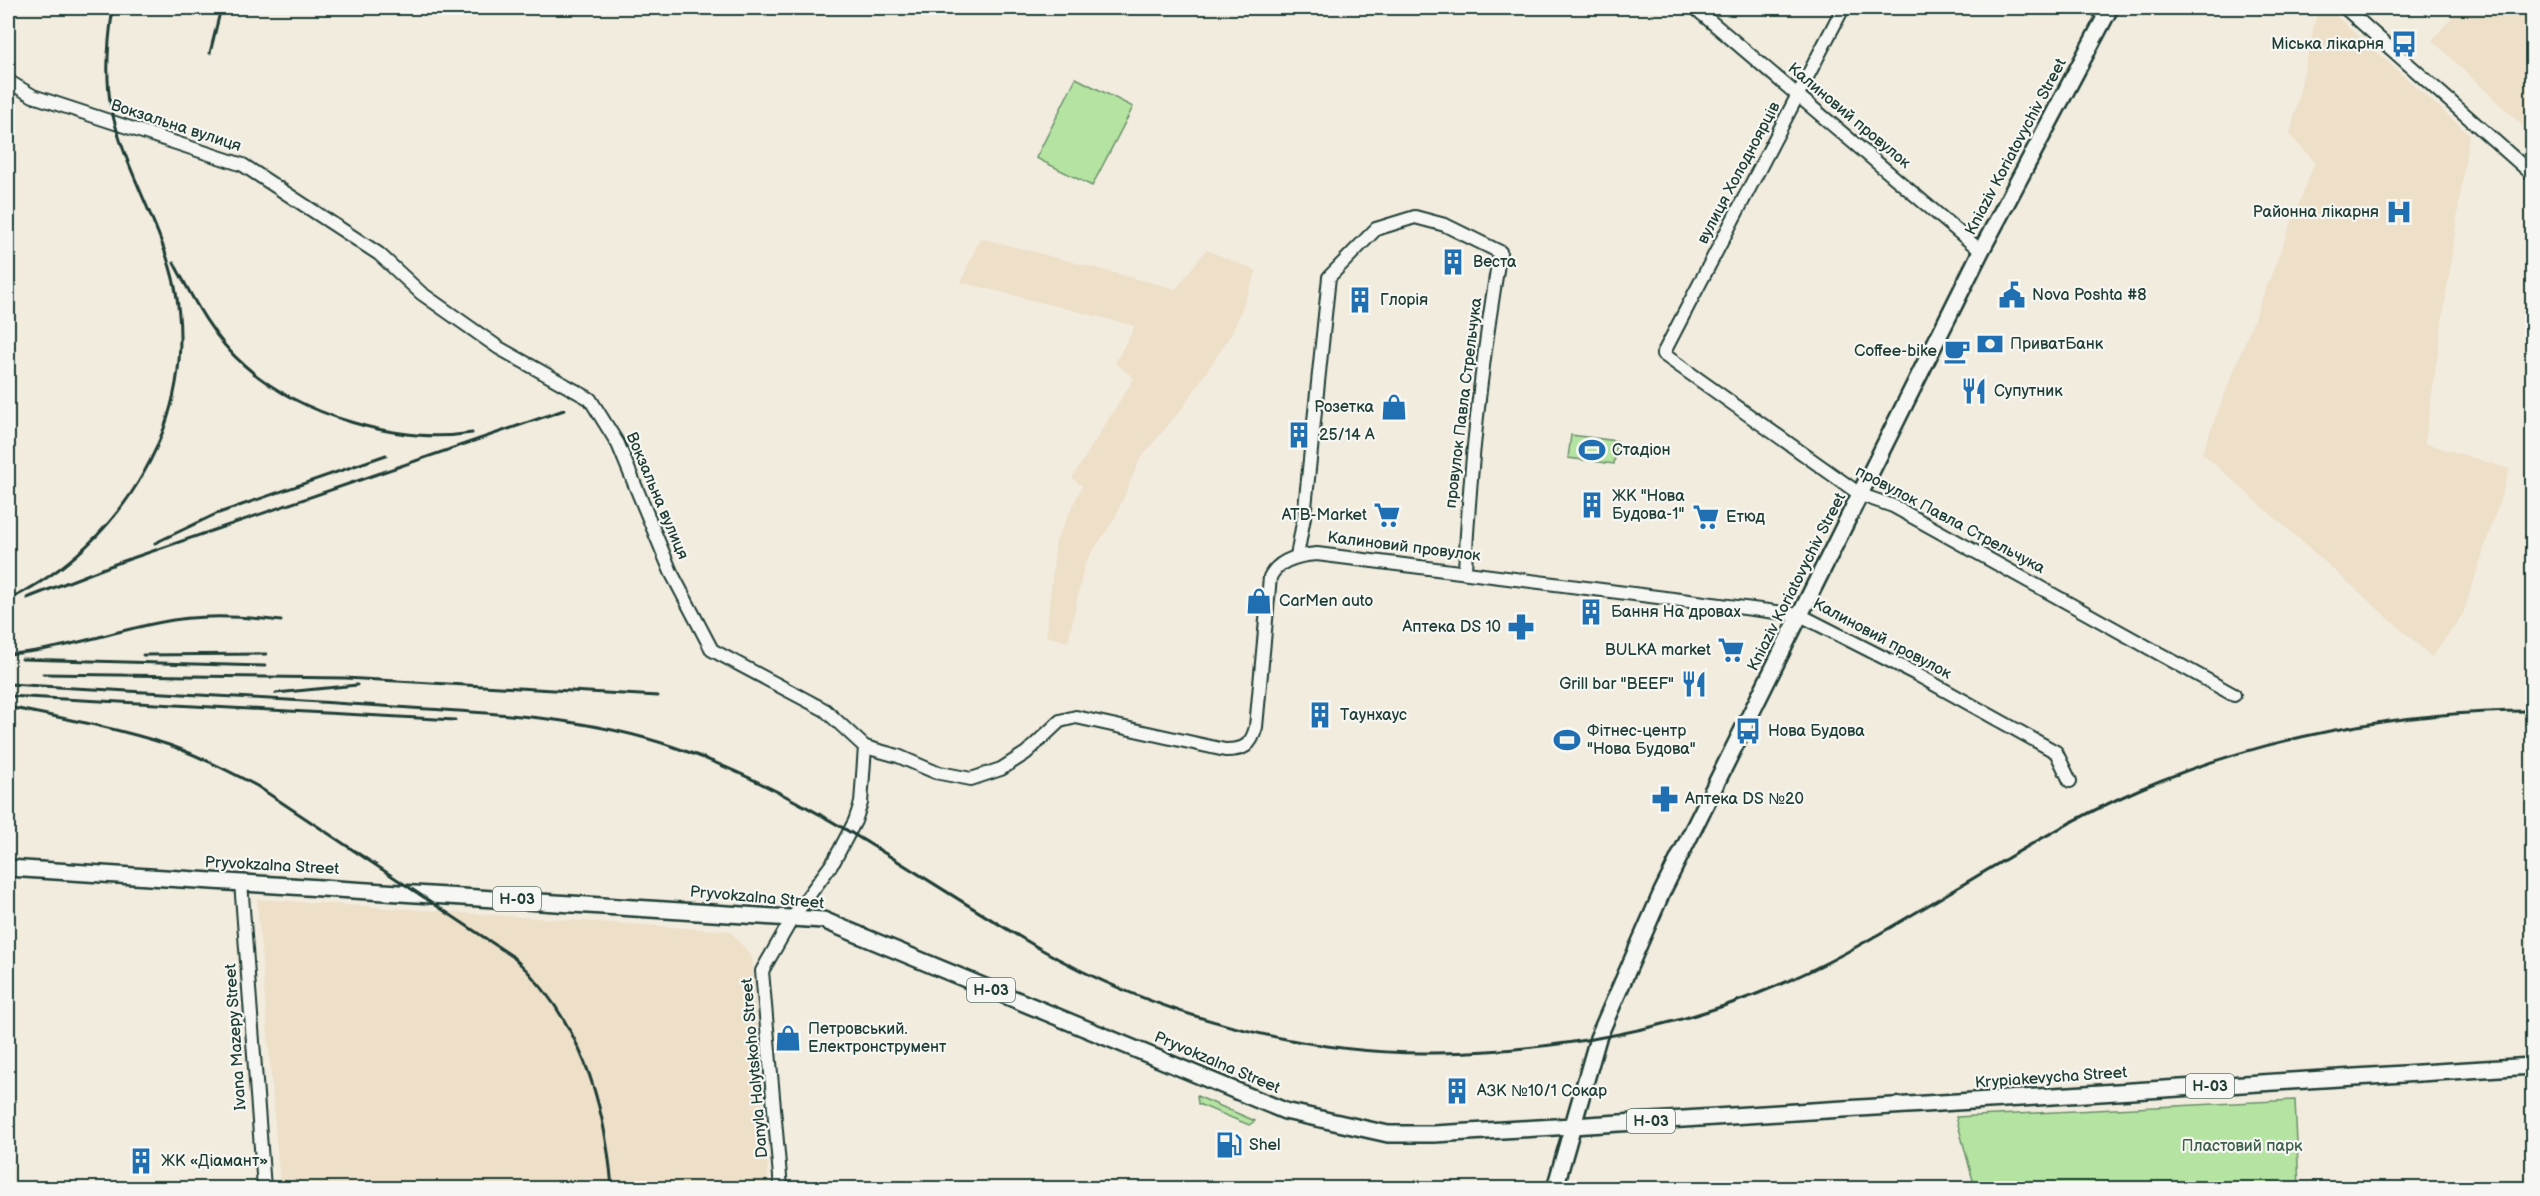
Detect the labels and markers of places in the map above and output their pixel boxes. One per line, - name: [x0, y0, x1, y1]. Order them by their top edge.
- bus stop icon: Міська лікарня: [2389, 29, 2419, 59]
- place label: Міська лікарня: [2271, 35, 2384, 54]
- hospital icon: Районна лікарня: [2384, 197, 2414, 227]
- place label: Районна лікарня: [2252, 203, 2379, 222]
- building icon: Веста: [1438, 247, 1468, 277]
- place label: Веста: [1473, 253, 1517, 272]
- public building icon: Nova Poshta #8: [1997, 280, 2027, 310]
- building icon: Глорія: [1345, 285, 1375, 315]
- place label: Nova Poshta #8: [2032, 286, 2147, 305]
- place label: Глорія: [1380, 291, 1428, 310]
- bank icon: ПриватБанк: [1975, 329, 2005, 359]
- place label: ПриватБанк: [2010, 335, 2104, 354]
- cafe icon: Coffee-bike: [1942, 336, 1972, 366]
- place label: Coffee-bike: [1854, 342, 1938, 361]
- restaurant icon: Супутник: [1959, 376, 1989, 406]
- place label: Супутник: [1994, 382, 2063, 401]
- shop icon: Розетка: [1379, 392, 1409, 422]
- place label: Розетка: [1314, 398, 1375, 417]
- building icon: 25/14 А: [1284, 420, 1314, 450]
- place label: 25/14 А: [1319, 426, 1375, 445]
- sports icon: Стадіон: [1577, 435, 1607, 465]
- place label: Стадіон: [1612, 441, 1670, 460]
- place label: ЖК "Нова Будова-1": [1612, 487, 1685, 524]
- building icon: ЖК "Нова Будова-1": [1577, 490, 1607, 520]
- supermarket icon: ATB-Market: [1372, 500, 1402, 530]
- supermarket icon: Етюд: [1691, 502, 1721, 532]
- place label: ATB-Market: [1282, 506, 1367, 525]
- place label: Етюд: [1726, 508, 1765, 527]
- shop icon: CarMen auto: [1244, 586, 1274, 616]
- place label: CarMen auto: [1279, 592, 1373, 611]
- building icon: Бання На дровах: [1576, 597, 1606, 627]
- place label: Бання На дровах: [1611, 603, 1741, 622]
- pharmacy icon: Аптека DS 10: [1506, 612, 1536, 642]
- place label: Аптека DS 10: [1401, 618, 1501, 637]
- supermarket icon: BULKA market: [1716, 635, 1746, 665]
- place label: BULKA market: [1605, 641, 1711, 660]
- restaurant icon: Grill bar "BEEF": [1679, 669, 1709, 699]
- place label: Grill bar "BEEF": [1559, 675, 1674, 694]
- building icon: Таунхаус: [1305, 700, 1335, 730]
- place label: Таунхаус: [1340, 706, 1407, 725]
- bus stop icon: Нова Будова: [1733, 716, 1763, 746]
- place label: Фітнес-центр "Нова Будова": [1587, 722, 1696, 759]
- place label: Нова Будова: [1768, 722, 1865, 741]
- sports icon: Фітнес-центр "Нова Будова": [1552, 725, 1582, 755]
- pharmacy icon: Аптека DS №20: [1650, 784, 1680, 814]
- place label: Аптека DS №20: [1684, 790, 1804, 809]
- place label: Петровський. Електронструмент: [808, 1020, 947, 1057]
- shop icon: Петровський. Електронструмент: [773, 1023, 803, 1053]
- building icon: АЗК №10/1 Сокар: [1442, 1076, 1472, 1106]
- place label: АЗК №10/1 Сокар: [1476, 1082, 1607, 1101]
- fuel station icon: Shel: [1214, 1130, 1244, 1160]
- place label: Shel: [1249, 1136, 1281, 1155]
- building icon: ЖК «Діамант»: [126, 1146, 156, 1176]
- place label: ЖК «Діамант»: [161, 1152, 268, 1171]

